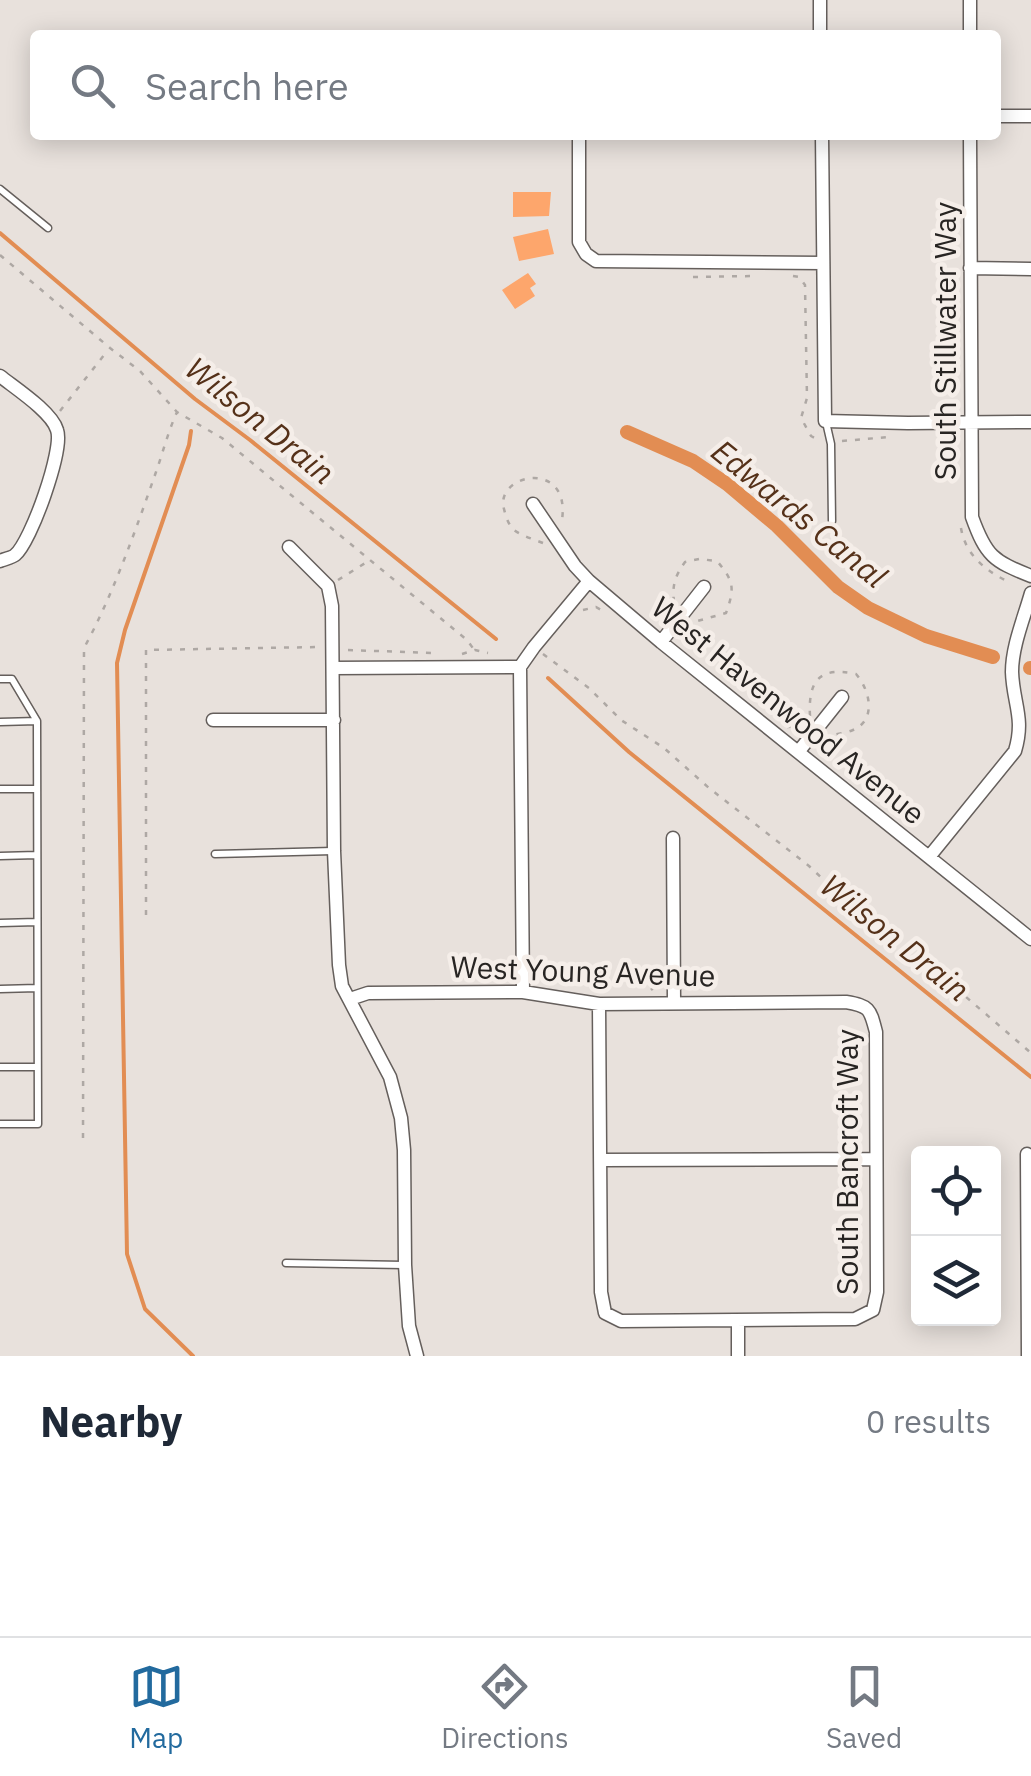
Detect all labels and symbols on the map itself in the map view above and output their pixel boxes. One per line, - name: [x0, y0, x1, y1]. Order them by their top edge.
- street label: South Stillwater Way: [925, 202, 964, 480]
- water label: Wilson Drain: [177, 347, 344, 493]
- water label: Edwards Canal: [703, 430, 896, 597]
- street label: West Havenwood Avenue: [644, 587, 934, 832]
- water label: Wilson Drain: [812, 864, 979, 1010]
- street label: West Young Avenue: [450, 946, 716, 995]
- street label: South Bancroft Way: [827, 1029, 866, 1295]

